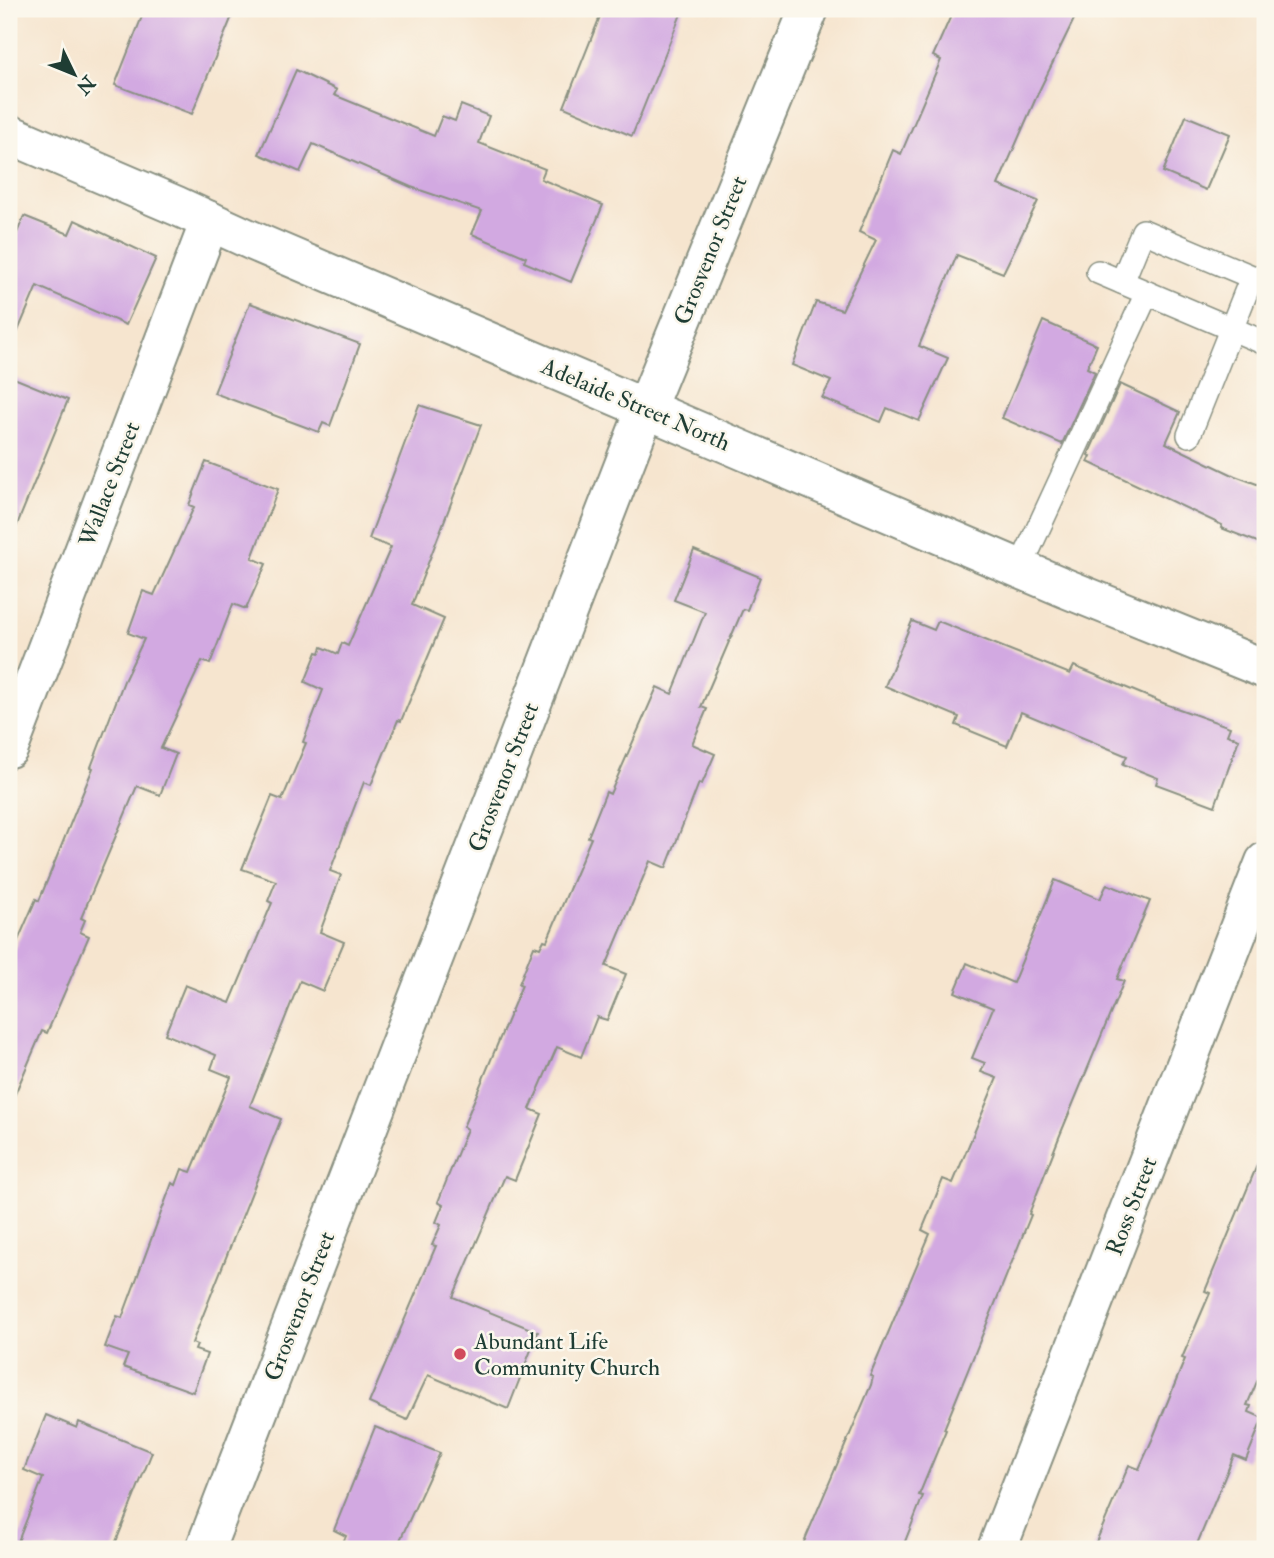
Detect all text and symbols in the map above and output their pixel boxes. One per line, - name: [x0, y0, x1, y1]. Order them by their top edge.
- north arrow: [38, 38, 108, 108]
- text: N: [70, 70, 101, 100]
- street label: Grosvenor Street: [667, 172, 753, 329]
- street label: Adelaide Street North: [536, 351, 735, 457]
- street label: Wallace Street: [72, 418, 147, 552]
- street label: Grosvenor Street: [462, 698, 545, 856]
- street label: Ross Street: [1099, 1153, 1164, 1260]
- street label: Grosvenor Street: [258, 1227, 341, 1385]
- place label: Abundant Life Community Church: [473, 1327, 660, 1382]
- marker: Abundant Life Community Church: [452, 1346, 468, 1362]

